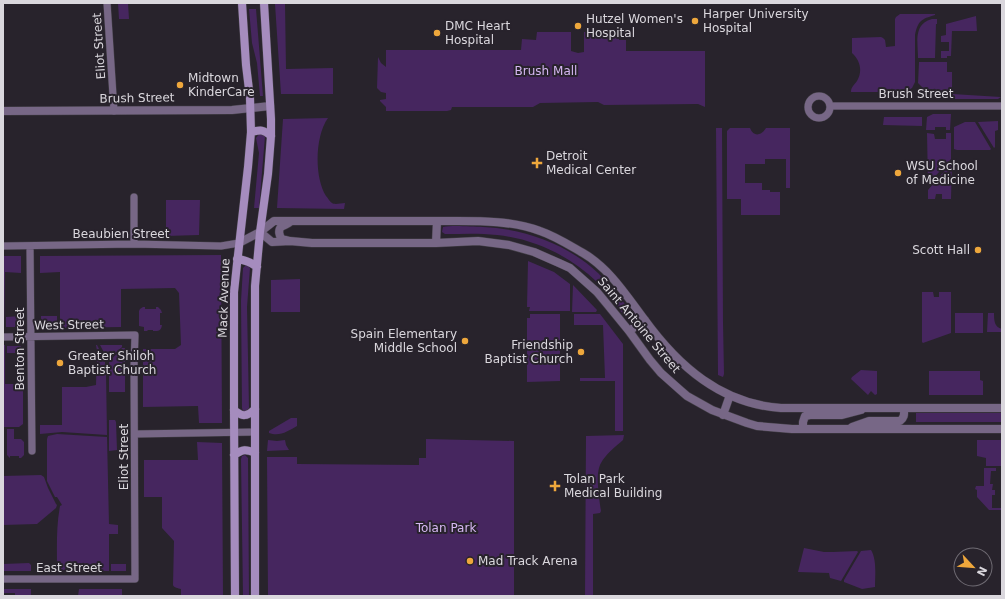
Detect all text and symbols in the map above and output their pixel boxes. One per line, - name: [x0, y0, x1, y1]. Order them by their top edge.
- place label: Harper University Hospital: [703, 7, 809, 35]
- street label: Eliot Street: [90, 12, 108, 80]
- place label: Hutzel Women's Hospital: [586, 12, 683, 40]
- marker: Harper University Hospital: [690, 16, 700, 26]
- place label: DMC Heart Hospital: [445, 19, 510, 47]
- marker: Hutzel Women's Hospital: [573, 21, 583, 31]
- marker: DMC Heart Hospital: [432, 28, 442, 38]
- park label: Brush Mall: [515, 64, 577, 78]
- place label: Midtown KinderCare: [188, 71, 255, 99]
- marker: Midtown KinderCare: [175, 80, 185, 90]
- street label: Brush Street: [879, 87, 954, 101]
- street label: Brush Street: [99, 90, 175, 106]
- place label: Detroit Medical Center: [546, 149, 636, 177]
- marker: Detroit Medical Center: [531, 157, 543, 169]
- place label: WSU School of Medicine: [906, 159, 978, 187]
- marker: WSU School of Medicine: [893, 168, 903, 178]
- street label: Beaubien Street: [73, 227, 170, 241]
- place label: Scott Hall: [912, 243, 970, 257]
- marker: Scott Hall: [973, 245, 983, 255]
- street label: Mack Avenue: [216, 258, 232, 338]
- street label: Saint Antoine Street: [595, 274, 683, 376]
- street label: Benton Street: [13, 307, 27, 391]
- street label: West Street: [34, 317, 104, 333]
- place label: Spain Elementary Middle School: [351, 327, 457, 355]
- marker: Spain Elementary Middle School: [460, 336, 470, 346]
- place label: Friendship Baptist Church: [485, 338, 573, 366]
- marker: Friendship Baptist Church: [576, 347, 586, 357]
- place label: Greater Shiloh Baptist Church: [68, 349, 156, 377]
- marker: Greater Shiloh Baptist Church: [55, 358, 65, 368]
- street label: Eliot Street: [117, 423, 131, 490]
- place label: Tolan Park Medical Building: [563, 472, 662, 500]
- marker: Tolan Park Medical Building: [549, 480, 561, 492]
- park label: Tolan Park: [415, 521, 476, 535]
- north arrow: [953, 547, 993, 587]
- place label: Mad Track Arena: [478, 554, 578, 568]
- marker: Mad Track Arena: [465, 556, 475, 566]
- street label: East Street: [36, 561, 102, 575]
- text: N: [974, 564, 989, 578]

